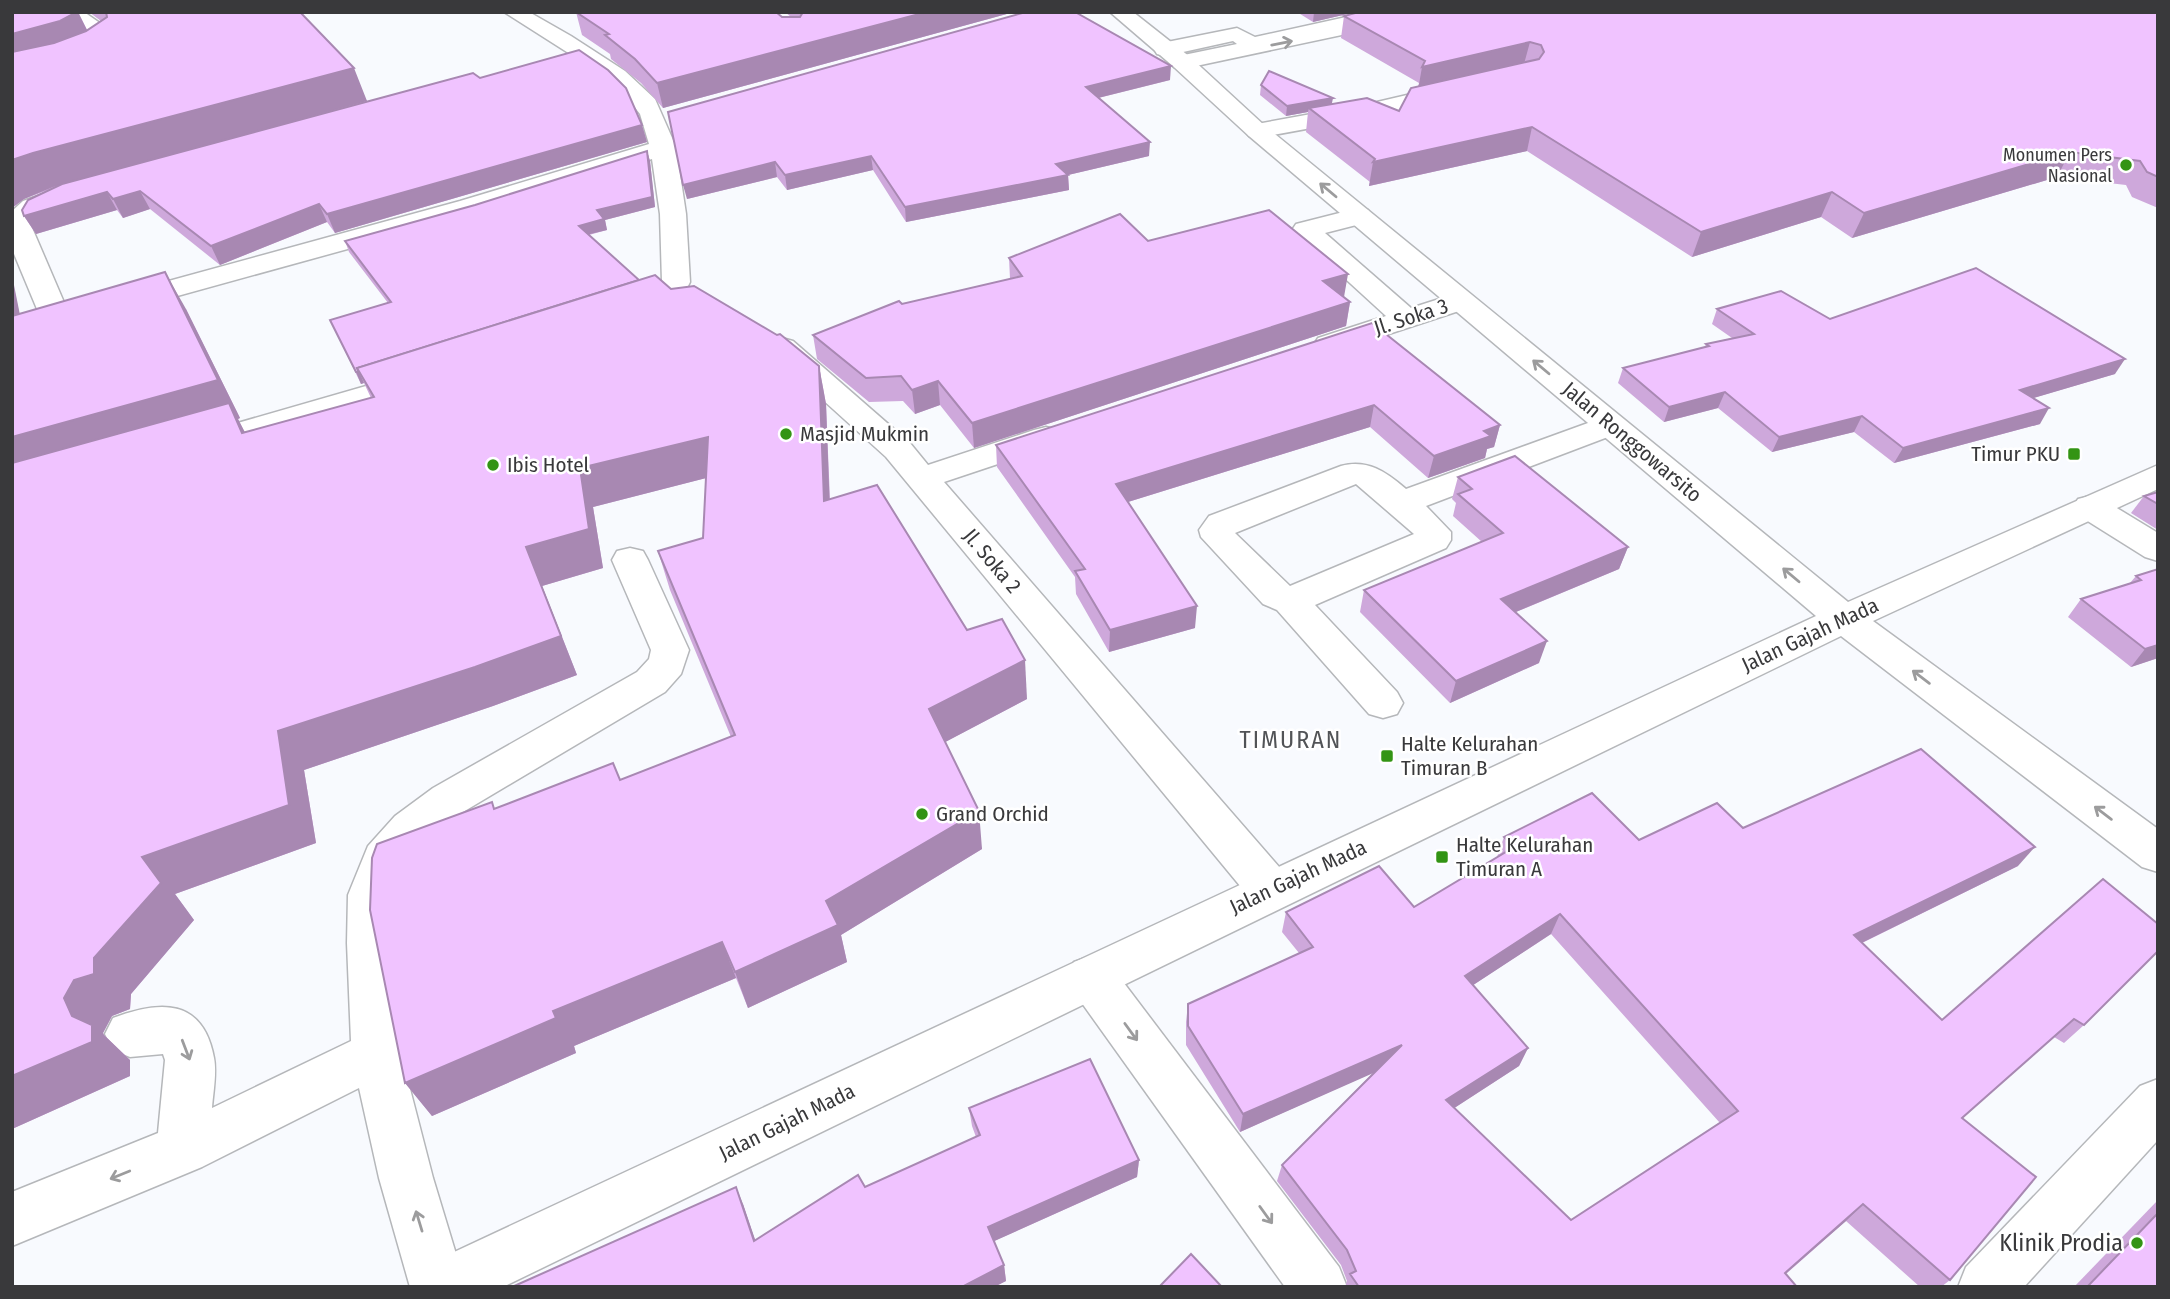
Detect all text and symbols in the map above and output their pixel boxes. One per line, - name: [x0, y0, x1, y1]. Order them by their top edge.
- one-way arrow: [1270, 35, 1293, 49]
- place label: Monumen Pers Nasional: [2003, 144, 2112, 187]
- marker: Monumen Pers Nasional: [2118, 157, 2134, 173]
- one-way arrow: [1320, 183, 1338, 198]
- street label: Jl. Soka 3: [1371, 293, 1451, 341]
- one-way arrow: [1532, 359, 1550, 375]
- street label: Jalan Ronggowarsito: [1557, 376, 1707, 508]
- place label: Masjid Mukmin: [800, 421, 929, 447]
- marker: Masjid Mukmin: [778, 426, 794, 442]
- place label: Timur PKU: [1971, 441, 2060, 467]
- marker: Timur PKU: [2066, 446, 2082, 462]
- place label: Ibis Hotel: [507, 452, 590, 478]
- marker: Ibis Hotel: [485, 457, 501, 473]
- street label: Jl. Soka 2: [958, 523, 1026, 599]
- one-way arrow: [1783, 567, 1801, 583]
- street label: Jalan Gajah Mada: [1737, 592, 1883, 678]
- one-way arrow: [1912, 669, 1931, 684]
- district label: TIMURAN: [1240, 726, 1342, 754]
- place label: Halte Kelurahan Timuran B: [1401, 731, 1538, 781]
- marker: Halte Kelurahan Timuran B: [1379, 748, 1395, 764]
- place label: Grand Orchid: [936, 801, 1049, 827]
- marker: Grand Orchid: [914, 806, 930, 822]
- one-way arrow: [2094, 806, 2113, 821]
- place label: Halte Kelurahan Timuran A: [1456, 832, 1593, 882]
- street label: Jalan Gajah Mada: [1225, 834, 1371, 920]
- marker: Halte Kelurahan Timuran A: [1434, 849, 1450, 865]
- one-way arrow: [1124, 1022, 1138, 1041]
- one-way arrow: [180, 1039, 193, 1060]
- street label: Jalan Gajah Mada: [715, 1078, 859, 1166]
- one-way arrow: [109, 1170, 131, 1183]
- one-way arrow: [1259, 1205, 1273, 1224]
- one-way arrow: [411, 1211, 424, 1233]
- place label: Klinik Prodia: [1999, 1229, 2123, 1257]
- marker: Klinik Prodia: [2129, 1235, 2145, 1251]

